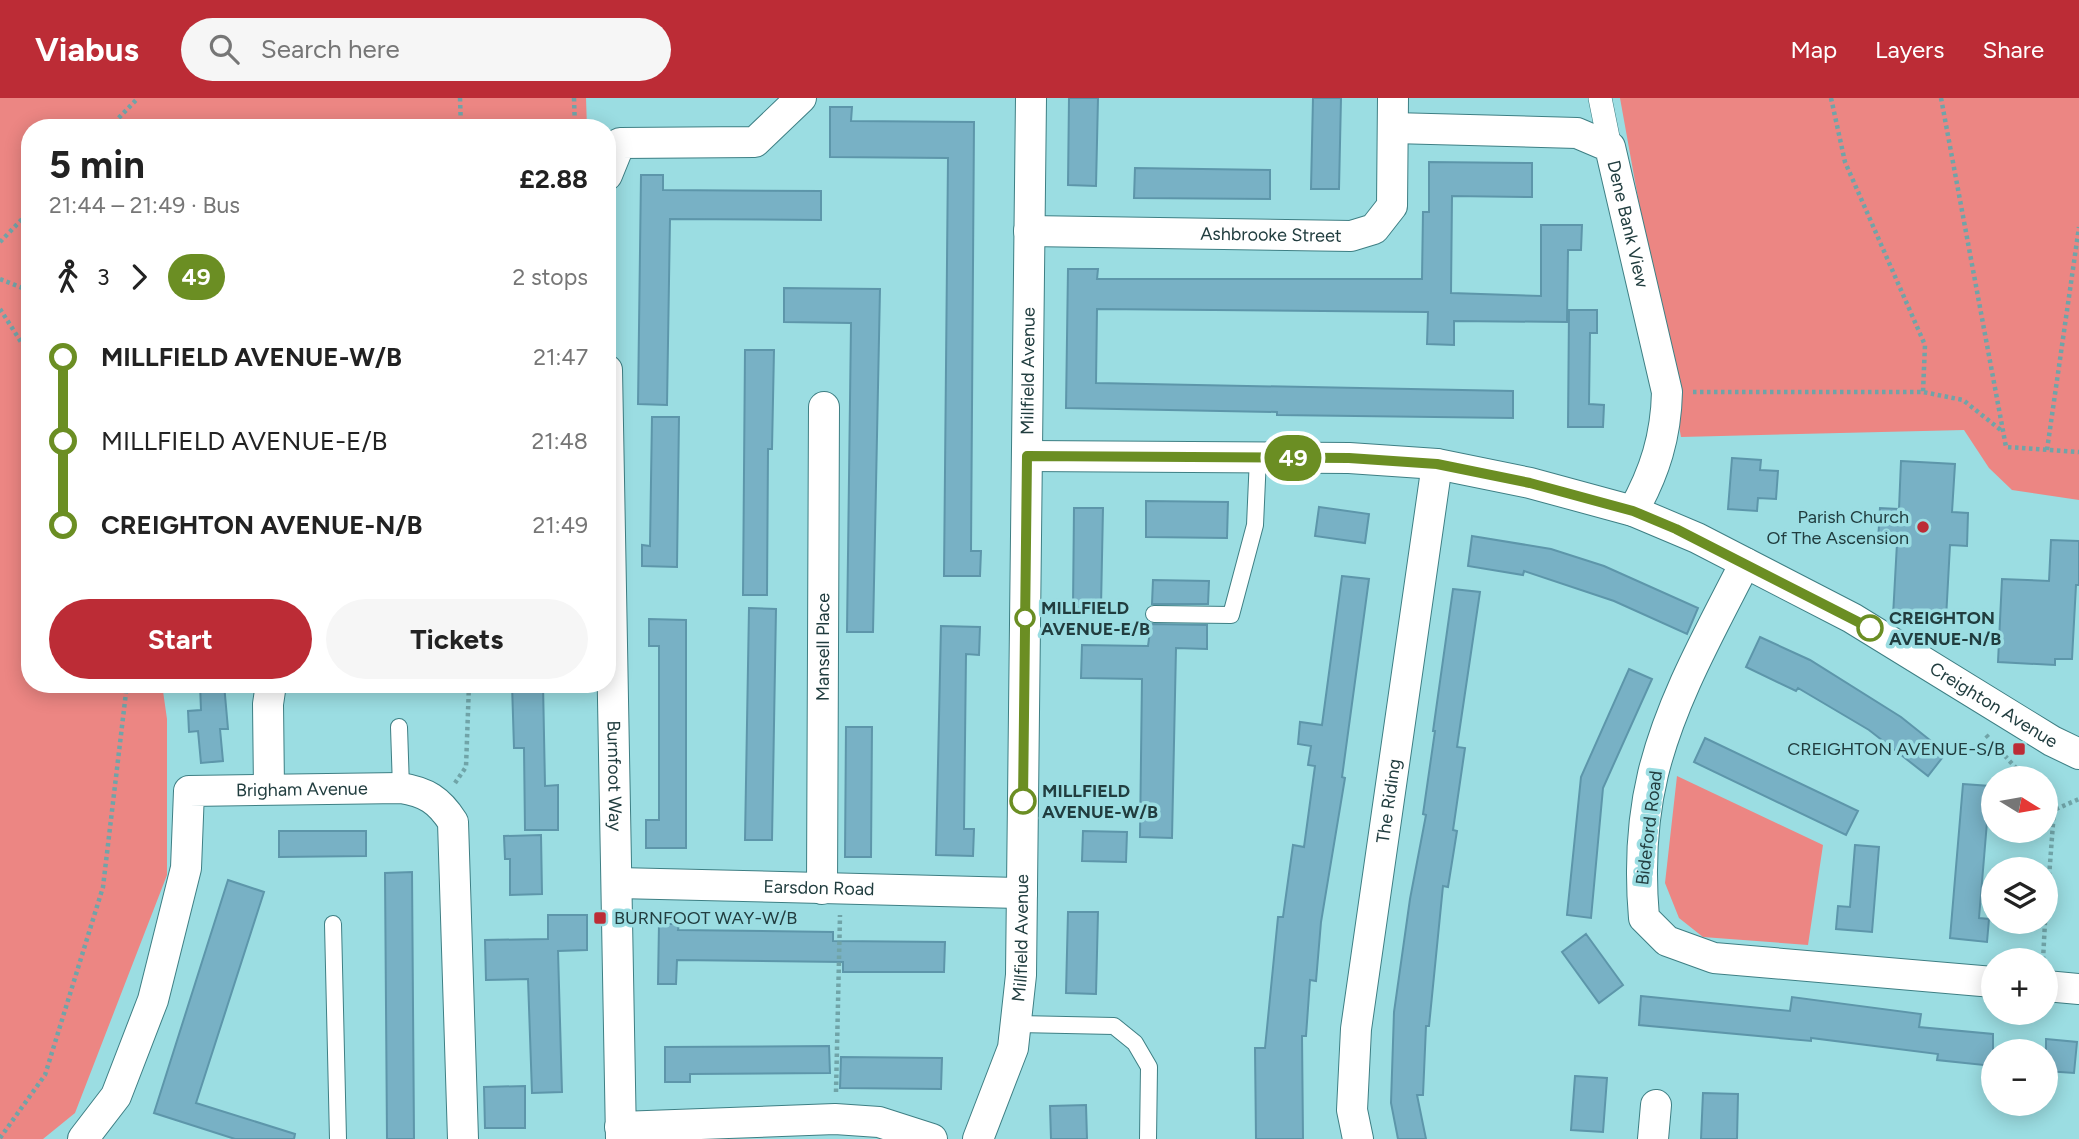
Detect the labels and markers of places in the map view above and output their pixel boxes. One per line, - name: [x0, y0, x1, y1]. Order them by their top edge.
- place label: Parish Church Of The Ascension: [1766, 506, 1909, 549]
- marker: Parish Church Of The Ascension: [1915, 519, 1931, 535]
- place label: MILLFIELD AVENUE-E/B: [1041, 597, 1150, 640]
- place label: CREIGHTON AVENUE-N/B: [1889, 607, 2001, 650]
- marker: MILLFIELD AVENUE-E/B: [1015, 608, 1035, 628]
- marker: CREIGHTON AVENUE-N/B: [1857, 615, 1883, 641]
- place label: CREIGHTON AVENUE-S/B: [1787, 738, 2005, 760]
- marker: CREIGHTON AVENUE-S/B: [2011, 741, 2027, 757]
- place label: MILLFIELD AVENUE-W/B: [1042, 780, 1158, 823]
- marker: MILLFIELD AVENUE-W/B: [1010, 788, 1036, 814]
- place label: BURNFOOT WAY-W/B: [614, 907, 797, 929]
- marker: BURNFOOT WAY-W/B: [592, 910, 608, 926]

